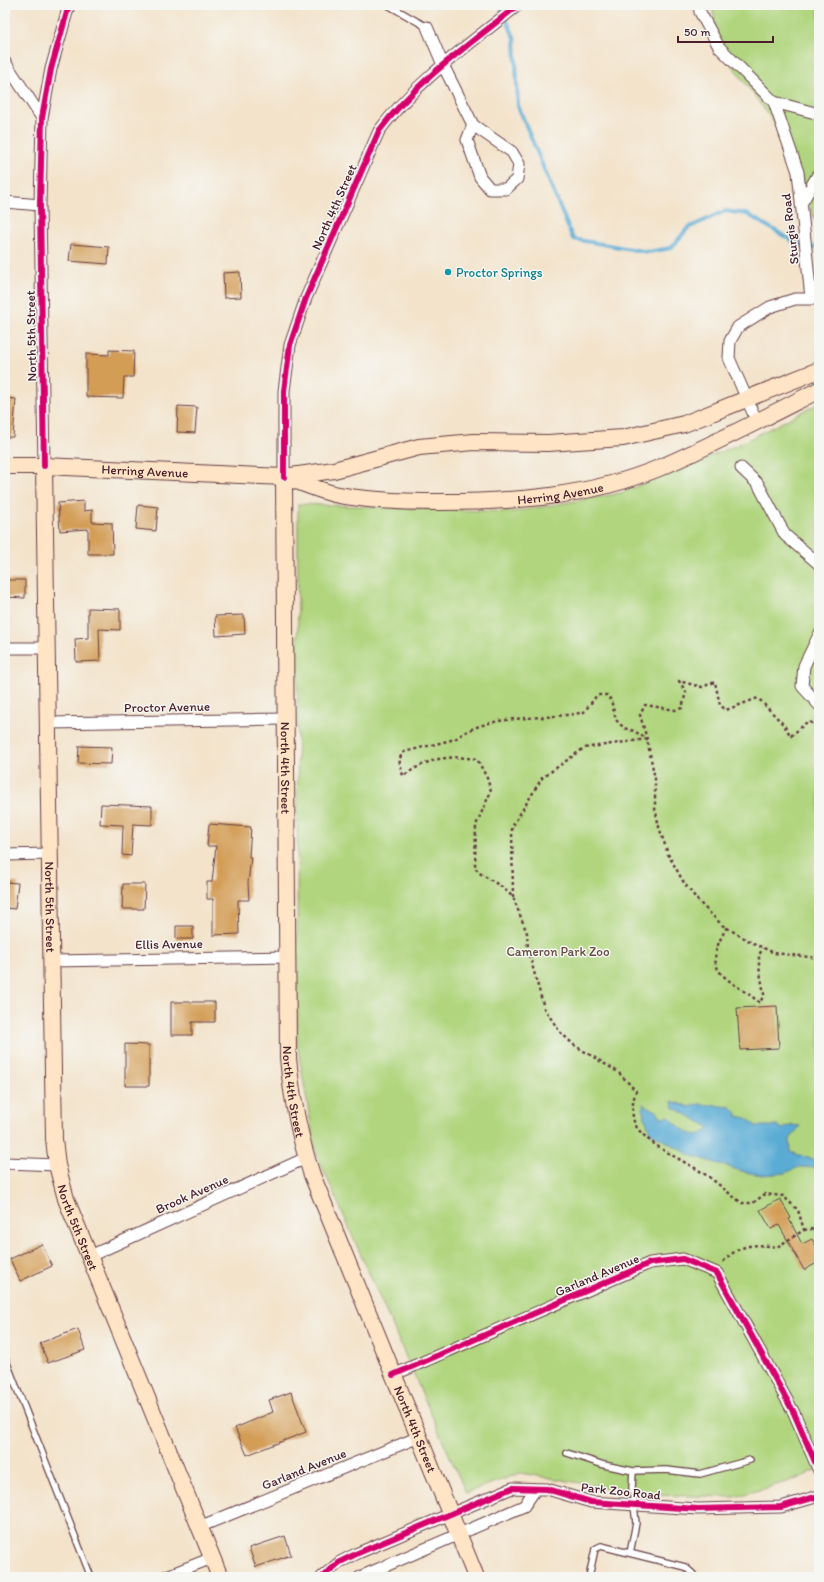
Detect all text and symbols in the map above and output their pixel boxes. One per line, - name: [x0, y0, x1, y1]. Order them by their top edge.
- scale bar: [678, 18, 773, 44]
- text: 50 m: [684, 25, 710, 39]
- street label: North 4th Street: [308, 162, 360, 252]
- street label: Sturgis Road: [778, 193, 802, 265]
- place label: Proctor Springs: [456, 265, 543, 280]
- marker: Proctor Springs: [443, 267, 453, 277]
- street label: North 5th Street: [23, 290, 39, 382]
- street label: Herring Avenue: [101, 461, 189, 480]
- street label: Herring Avenue: [517, 479, 605, 507]
- street label: Proctor Avenue: [124, 699, 210, 715]
- street label: North 4th Street: [278, 722, 294, 814]
- street label: North 5th Street: [42, 861, 59, 953]
- street label: Ellis Avenue: [135, 936, 203, 952]
- park label: Cameron Park Zoo: [506, 944, 610, 959]
- street label: North 4th Street: [280, 1046, 308, 1139]
- street label: Brook Avenue: [153, 1171, 231, 1217]
- street label: North 5th Street: [55, 1183, 102, 1273]
- street label: Garland Avenue: [553, 1251, 641, 1299]
- street label: North 4th Street: [391, 1383, 440, 1475]
- street label: Garland Avenue: [260, 1445, 348, 1493]
- street label: Park Zoo Road: [580, 1479, 662, 1503]

